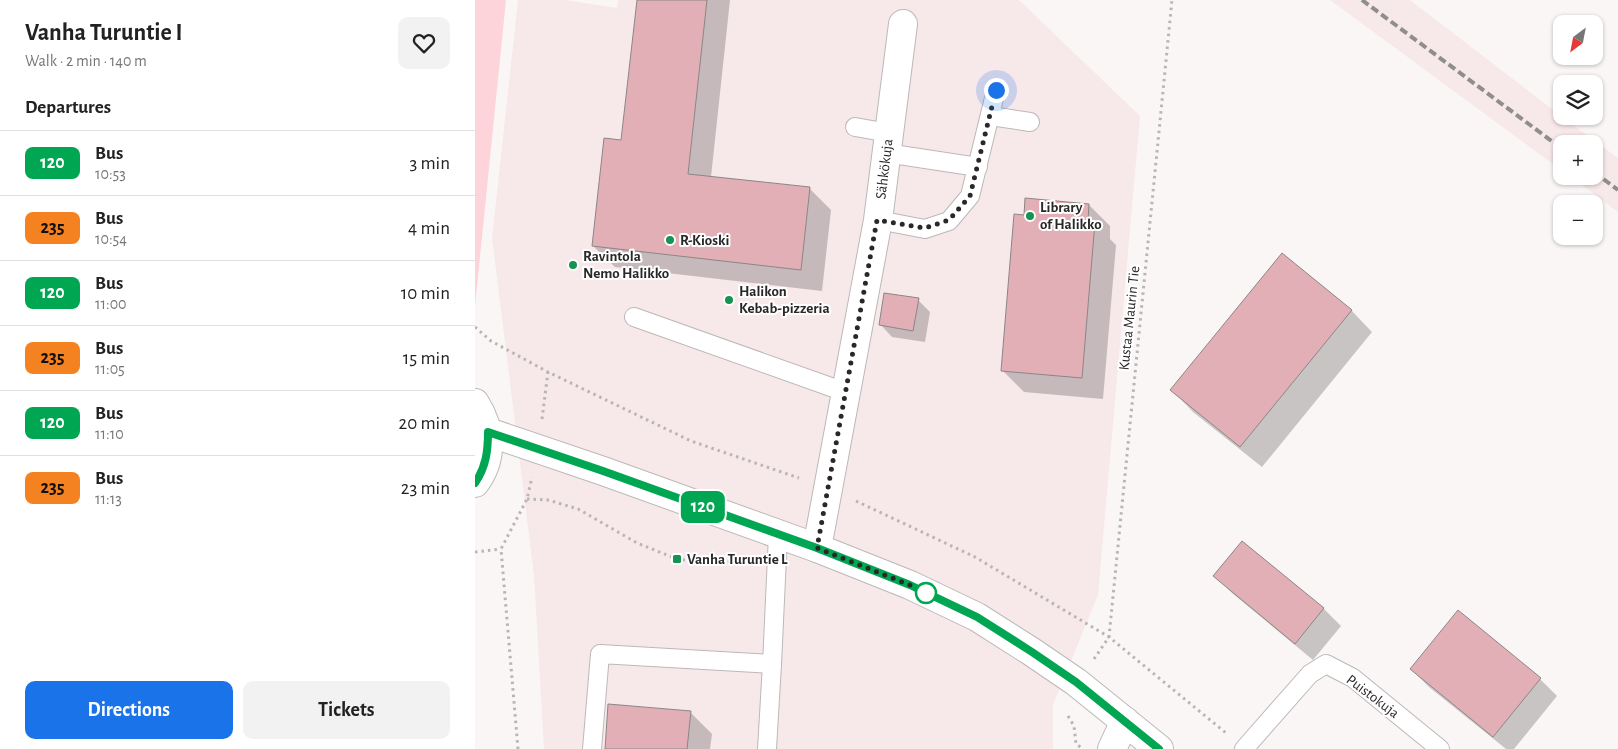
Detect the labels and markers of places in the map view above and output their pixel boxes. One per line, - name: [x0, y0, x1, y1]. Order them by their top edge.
- place label: Library of Halikko: [1040, 200, 1102, 232]
- marker: Library of Halikko: [1024, 210, 1036, 222]
- place label: R-Kioski: [680, 233, 729, 248]
- marker: R-Kioski: [664, 234, 676, 246]
- place label: Ravintola Nemo Halikko: [583, 249, 669, 281]
- marker: Ravintola Nemo Halikko: [567, 259, 579, 271]
- place label: Halikon Kebab-pizzeria: [739, 284, 830, 316]
- marker: Halikon Kebab-pizzeria: [723, 294, 735, 306]
- place label: Vanha Turuntie L: [687, 552, 788, 567]
- marker: Vanha Turuntie L: [671, 553, 683, 565]
- unlabelled marker: [915, 582, 937, 604]

